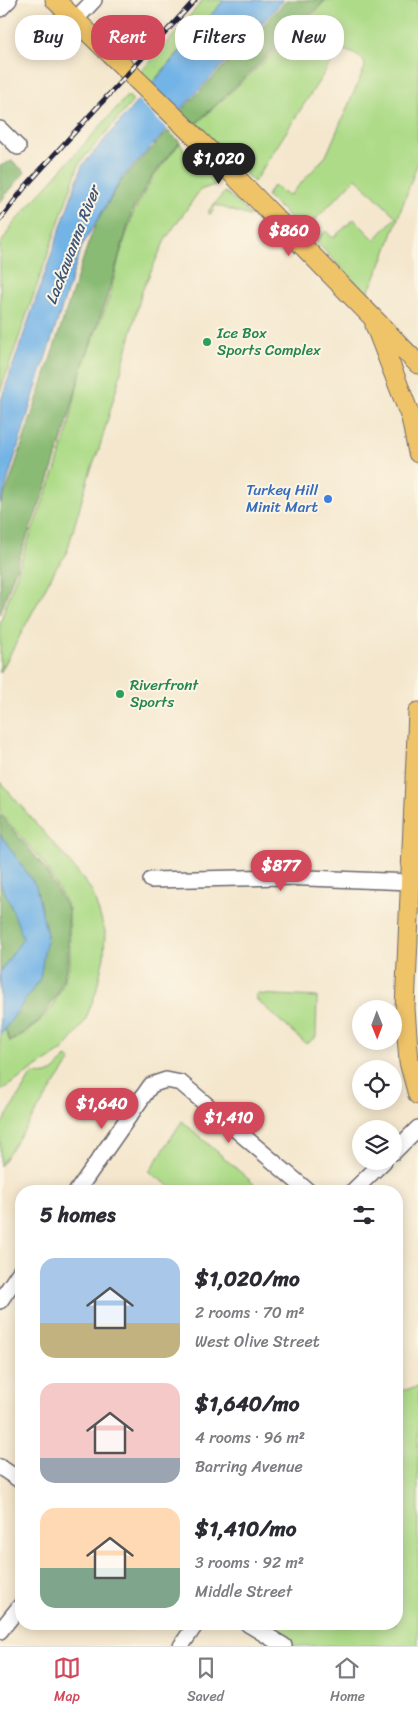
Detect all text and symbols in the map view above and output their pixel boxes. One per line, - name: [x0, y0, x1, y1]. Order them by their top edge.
- chip: Buy: [15, 15, 81, 60]
- chip: Rent: [91, 15, 165, 60]
- chip: Filters: [175, 15, 264, 60]
- chip: New: [274, 15, 344, 60]
- pin: $1,020: [178, 142, 260, 185]
- text: $1,020: [193, 144, 245, 173]
- water label: Lackawanna River: [37, 179, 110, 308]
- pin: $860: [259, 214, 319, 257]
- text: $860: [269, 216, 309, 245]
- place label: Ice Box Sports Complex: [216, 320, 321, 363]
- marker: Ice Box Sports Complex: [201, 336, 213, 348]
- place label: Turkey Hill Minit Mart: [246, 477, 319, 520]
- marker: Turkey Hill Minit Mart: [322, 493, 334, 505]
- place label: Riverfront Sports: [130, 672, 199, 715]
- marker: Riverfront Sports: [114, 688, 126, 700]
- pin: $877: [251, 850, 311, 892]
- text: $877: [262, 851, 300, 880]
- north arrow: [352, 1000, 402, 1050]
- map controls: [352, 1000, 402, 1170]
- button: locate: [352, 1060, 402, 1110]
- pin: $1,640: [61, 1088, 143, 1130]
- text: $1,640: [76, 1089, 128, 1118]
- pin: $1,410: [188, 1102, 270, 1144]
- text: $1,410: [205, 1103, 253, 1132]
- button: layers: [352, 1120, 402, 1170]
- text: 5 homes: [40, 1196, 116, 1234]
- icon: filters: [350, 1201, 378, 1229]
- text: $1,020/mo: [195, 1260, 300, 1298]
- icon: home: [80, 1278, 140, 1338]
- text: 2 rooms · 70 m²: [195, 1298, 305, 1327]
- text: West Olive Street: [195, 1327, 320, 1356]
- text: $1,640/mo: [195, 1385, 299, 1423]
- icon: home: [80, 1403, 140, 1463]
- text: 4 rooms · 96 m²: [195, 1423, 305, 1452]
- text: Barring Avenue: [195, 1452, 303, 1481]
- text: $1,410/mo: [195, 1510, 296, 1548]
- icon: home: [80, 1528, 140, 1588]
- text: 3 rooms · 92 m²: [195, 1548, 304, 1577]
- text: Middle Street: [195, 1577, 292, 1606]
- tab: Map: [53, 1654, 81, 1709]
- tab: Saved: [187, 1654, 224, 1709]
- tab: Home: [330, 1654, 365, 1709]

